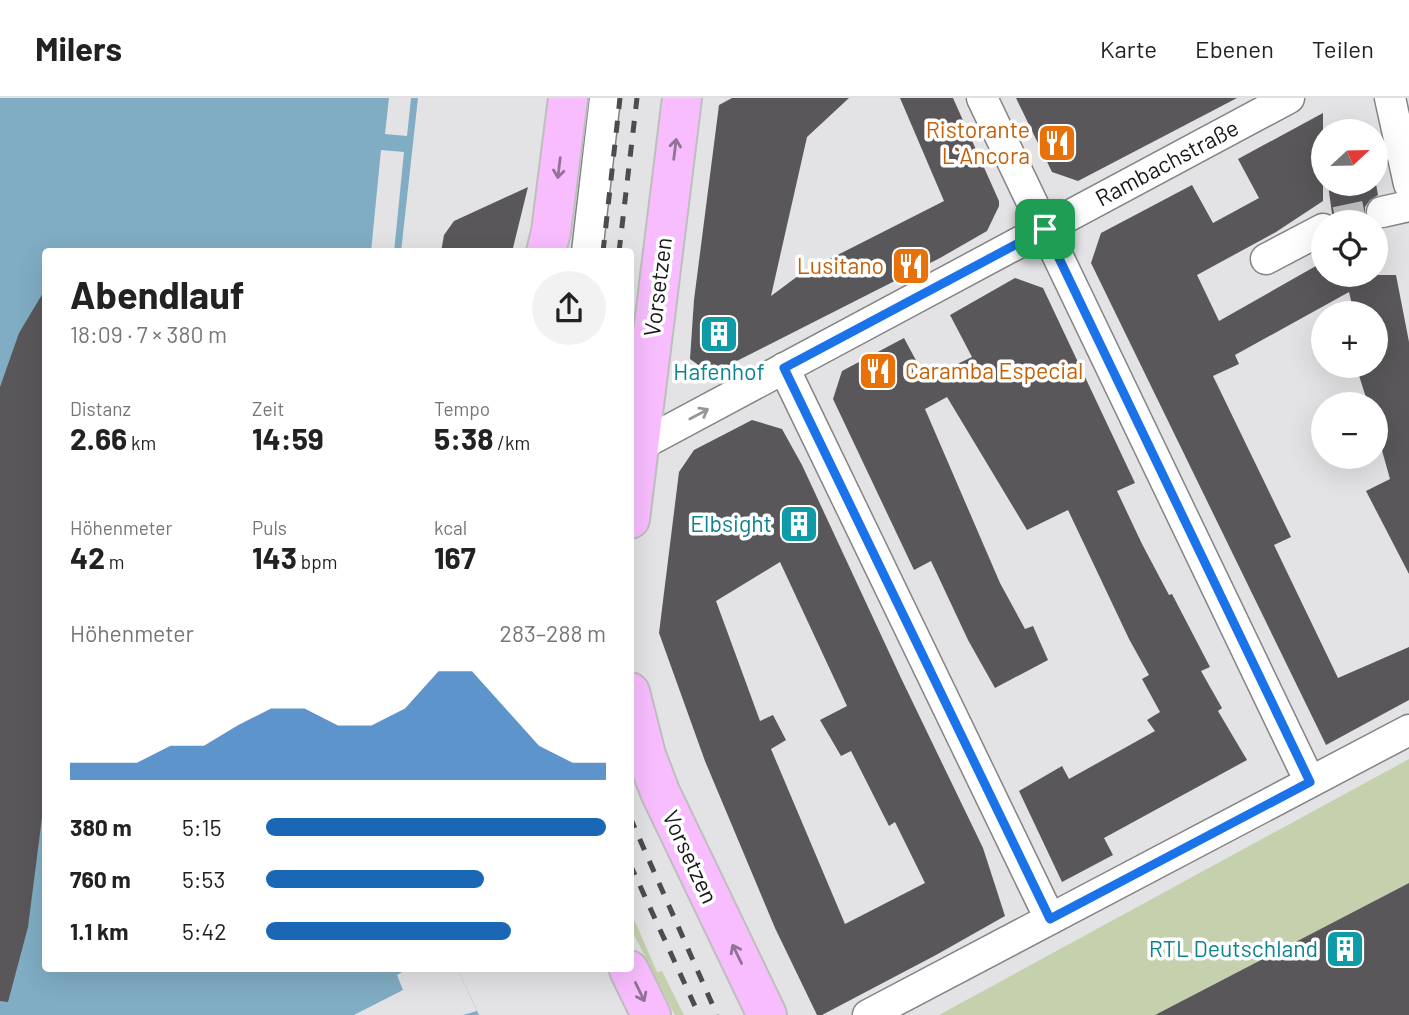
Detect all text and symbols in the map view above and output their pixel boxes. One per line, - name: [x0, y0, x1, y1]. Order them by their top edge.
- text: Milers: [35, 28, 122, 68]
- text: Karte: [1100, 34, 1157, 63]
- text: Ebenen: [1195, 34, 1274, 63]
- text: Teilen: [1312, 34, 1374, 63]
- street label: Rambachstraße: [1090, 113, 1243, 212]
- place label: Ristorante L´Ancora: [926, 115, 1030, 169]
- north arrow: [1311, 119, 1388, 196]
- map controls: [1311, 119, 1388, 469]
- restaurant icon: Ristorante L´Ancora: [1036, 122, 1078, 164]
- one-way arrow: [669, 138, 682, 160]
- one-way arrow: [552, 156, 565, 179]
- pin: [1015, 199, 1075, 259]
- icon: arrive: [1026, 210, 1064, 248]
- button: locate: [1311, 210, 1388, 287]
- street label: Vorsetzen: [637, 236, 677, 338]
- restaurant icon: Lusitano: [890, 245, 932, 287]
- place label: Lusitano: [797, 251, 884, 279]
- text: Abendlauf: [70, 271, 245, 317]
- button: share: [532, 271, 606, 345]
- button: +: [1311, 301, 1388, 378]
- building icon: Hafenhof: [698, 313, 740, 355]
- text: 18:09 · 7 × 380 m: [70, 320, 227, 348]
- restaurant icon: Caramba Especial: [857, 350, 899, 392]
- place label: Caramba Especial: [905, 356, 1083, 384]
- place label: Hafenhof: [673, 357, 765, 385]
- button: −: [1311, 392, 1388, 469]
- text: Distanz: [70, 397, 131, 420]
- text: Zeit: [252, 397, 284, 420]
- text: Tempo: [434, 397, 490, 420]
- one-way arrow: [688, 406, 709, 420]
- text: 2.66: [70, 420, 127, 456]
- text: 14:59: [252, 420, 324, 456]
- text: 5:38: [434, 420, 494, 456]
- text: km: [127, 431, 156, 454]
- text: /km: [494, 431, 530, 454]
- building icon: Elbsight: [778, 503, 820, 545]
- place label: Elbsight: [690, 509, 772, 537]
- text: Höhenmeter: [70, 516, 172, 539]
- text: Puls: [252, 516, 287, 539]
- text: kcal: [434, 516, 467, 539]
- text: 42: [70, 539, 105, 575]
- text: 143: [252, 539, 297, 575]
- text: 167: [434, 539, 476, 575]
- text: m: [105, 550, 124, 573]
- text: bpm: [297, 550, 337, 573]
- text: Höhenmeter: [70, 619, 194, 647]
- text: 283–288 m: [500, 619, 606, 647]
- street label: Vorsetzen: [657, 805, 725, 908]
- text: 380 m: [70, 813, 132, 841]
- text: 5:15: [182, 813, 222, 841]
- text: 760 m: [70, 865, 131, 893]
- text: 5:53: [182, 865, 225, 893]
- text: 1.1 km: [70, 917, 129, 945]
- text: 5:42: [182, 917, 227, 945]
- building icon: RTL Deutschland: [1324, 928, 1366, 970]
- place label: RTL Deutschland: [1149, 934, 1318, 962]
- one-way arrow: [729, 944, 743, 965]
- one-way arrow: [633, 981, 647, 1002]

